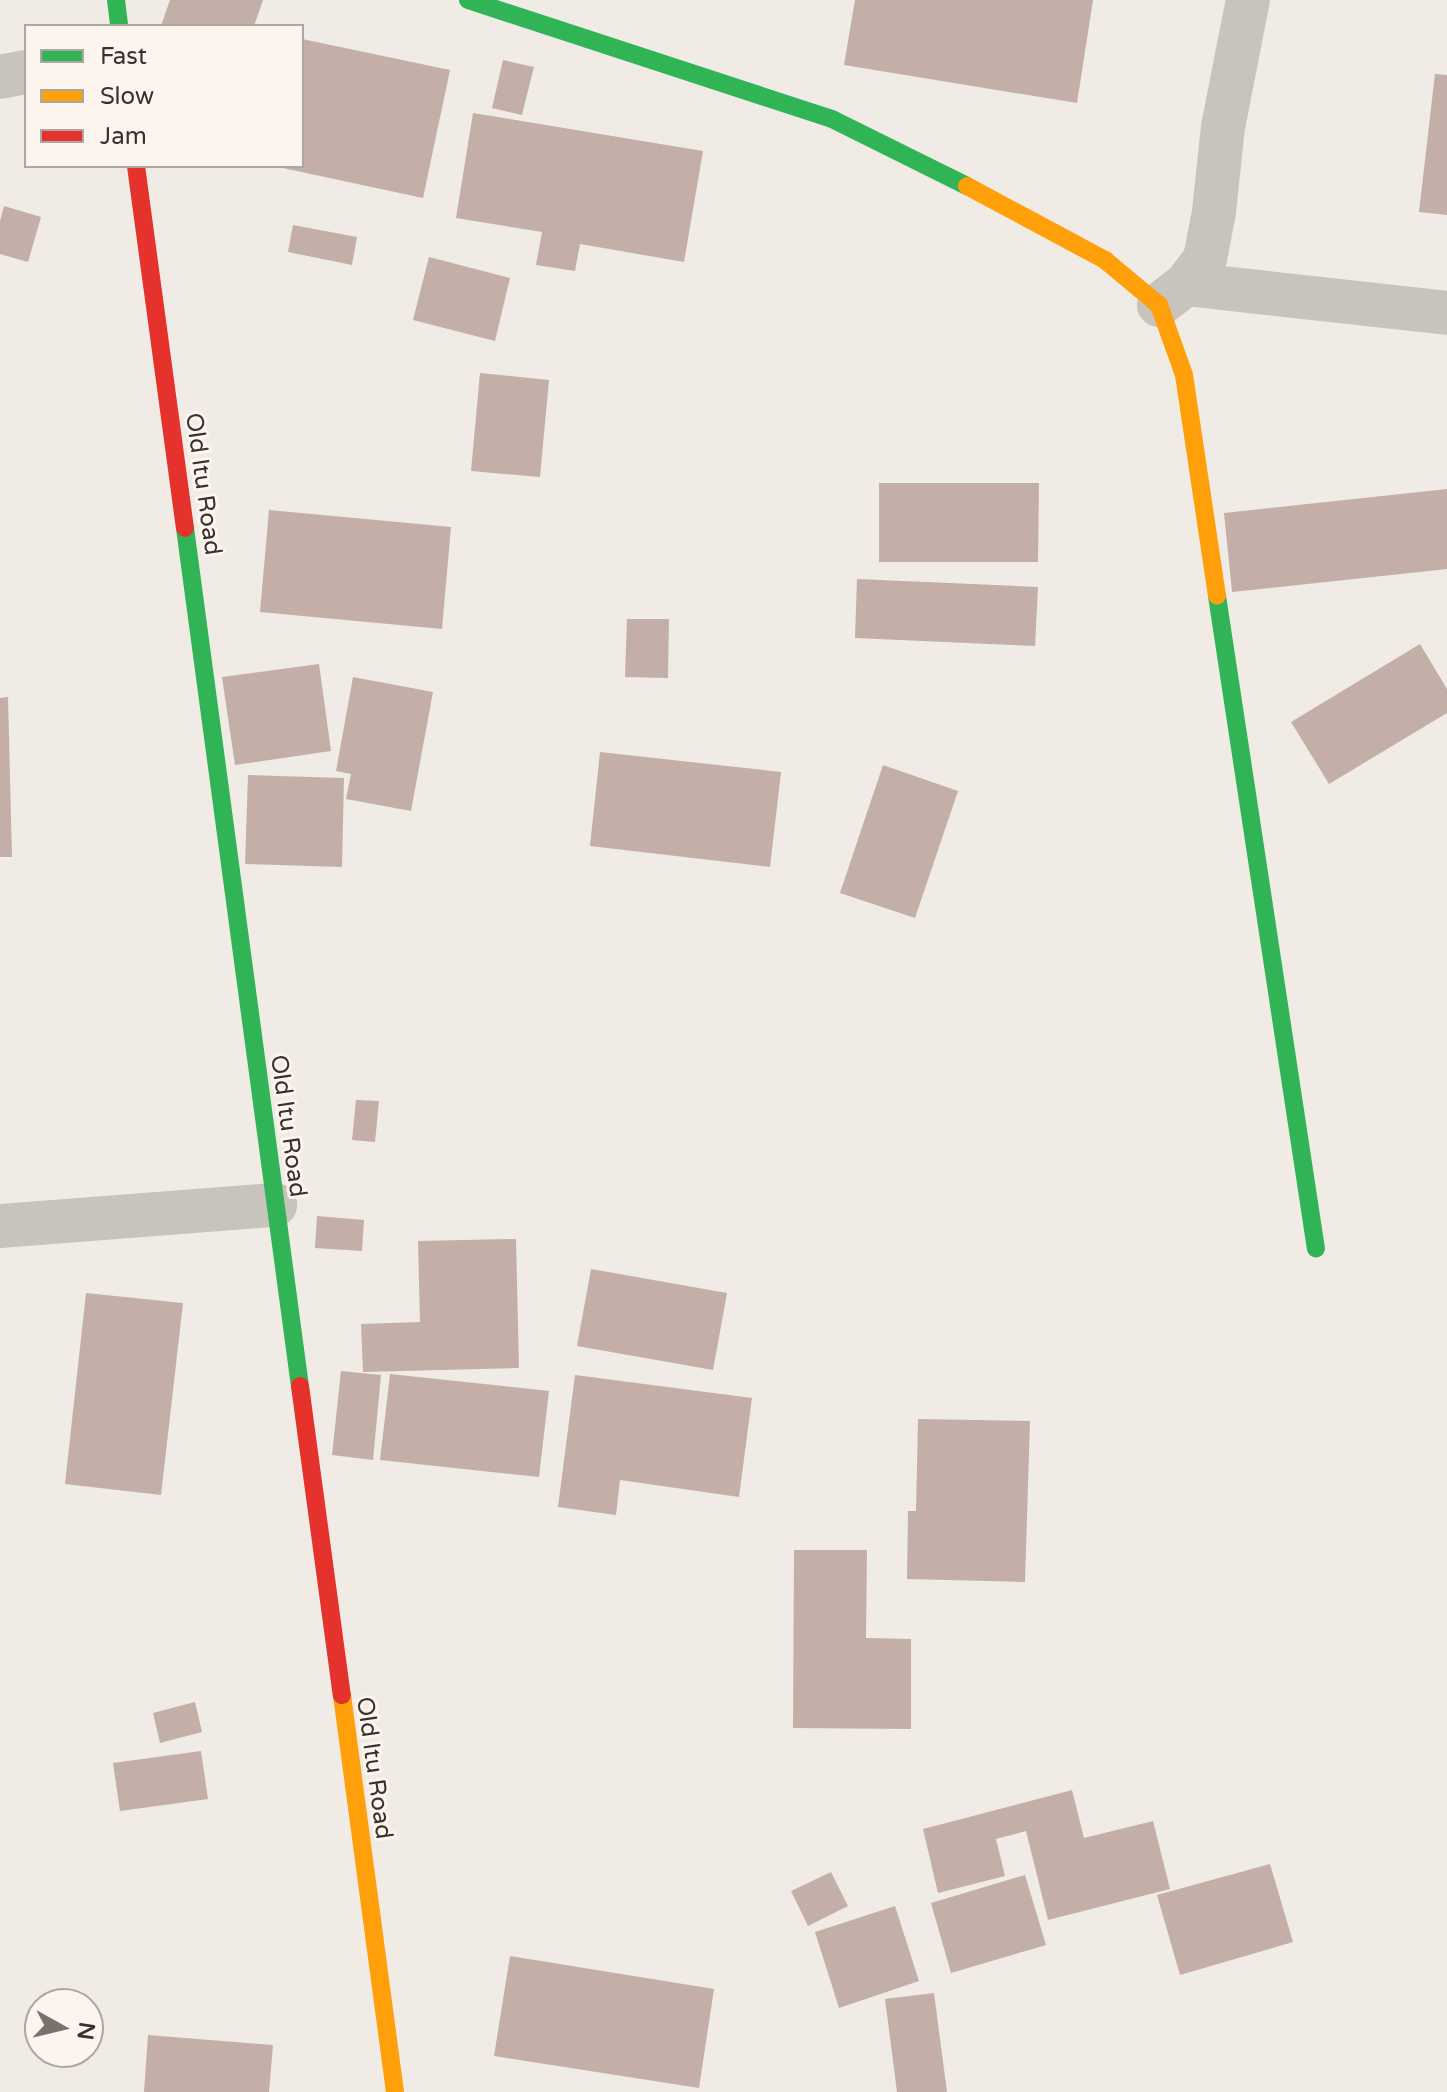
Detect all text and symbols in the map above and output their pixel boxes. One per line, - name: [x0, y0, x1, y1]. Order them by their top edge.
- legend: [24, 24, 304, 168]
- text: Fast: [100, 42, 147, 71]
- text: Slow: [100, 82, 154, 111]
- text: Jam: [100, 122, 147, 151]
- street label: Old Itu Road: [179, 411, 227, 557]
- street label: Old Itu Road: [264, 1053, 312, 1199]
- street label: Old Itu Road: [350, 1695, 398, 1841]
- north arrow: [24, 1988, 104, 2068]
- text: N: [72, 2020, 100, 2042]

